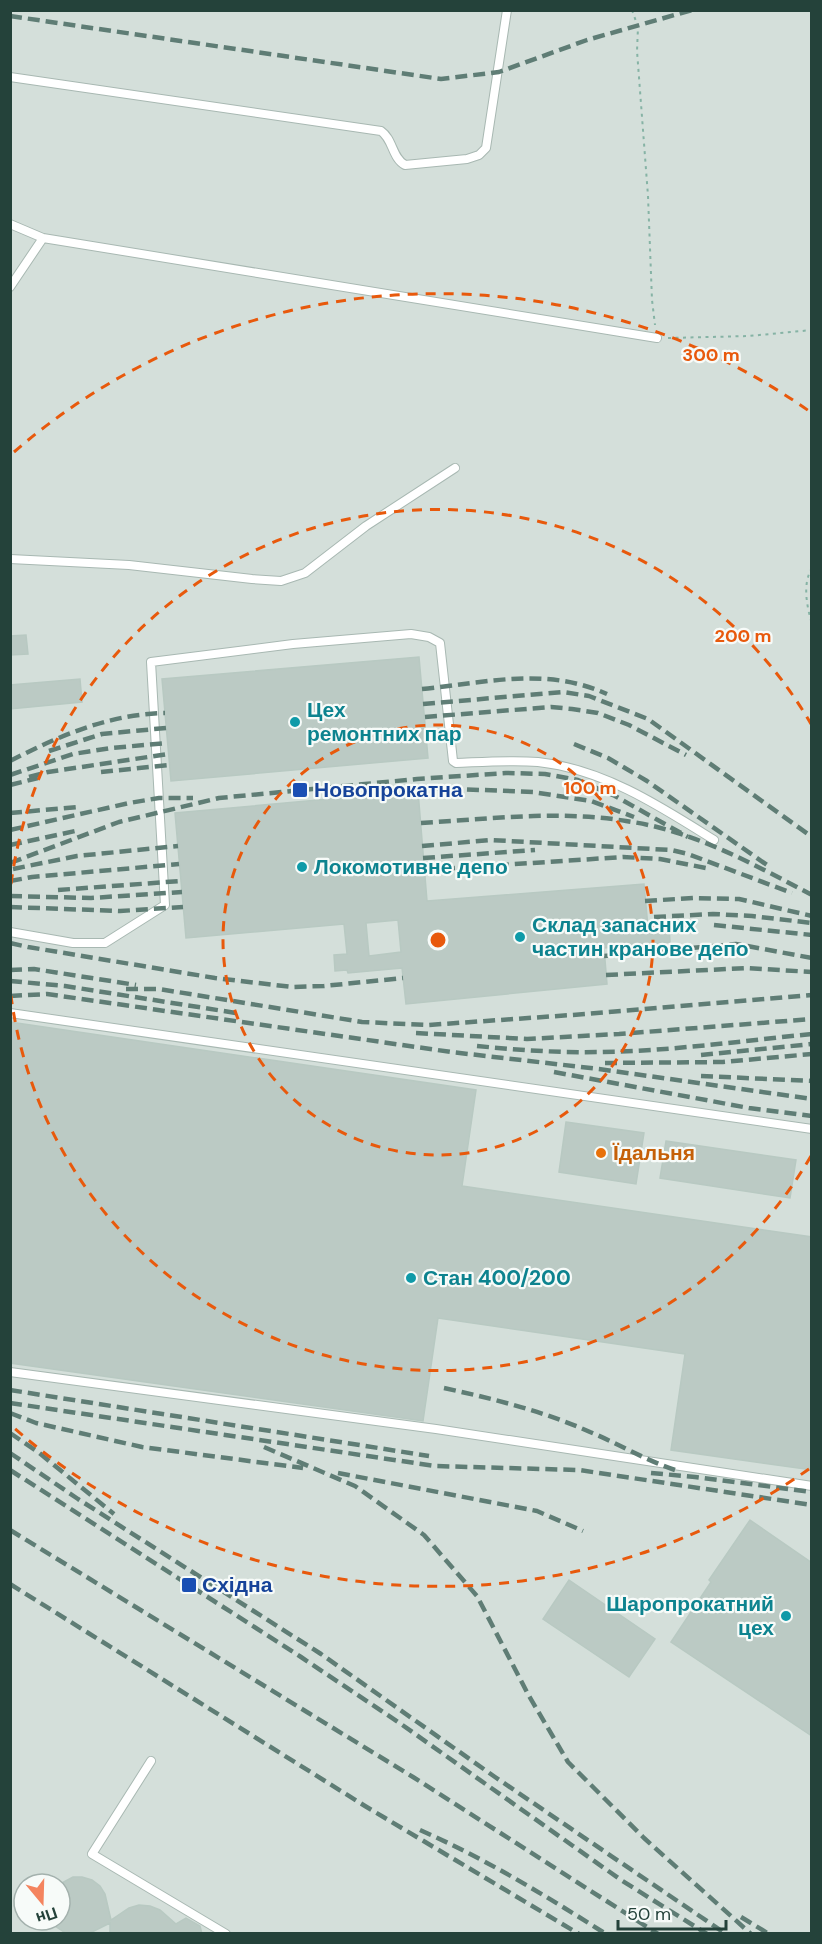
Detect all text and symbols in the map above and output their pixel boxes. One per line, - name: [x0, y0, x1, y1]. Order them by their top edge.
- text: 300 m: [682, 343, 740, 367]
- text: 200 m: [715, 624, 771, 648]
- place label: Цех ремонтних пар: [307, 696, 462, 748]
- marker: Цех ремонтних пар: [288, 715, 302, 729]
- place label: Новопрокатна: [314, 776, 463, 804]
- text: 100 m: [563, 776, 617, 800]
- marker: Новопрокатна: [291, 781, 309, 799]
- place label: Локомотивне депо: [314, 853, 508, 881]
- marker: Локомотивне депо: [295, 860, 309, 874]
- place label: Склад запасних частин кранове депо: [532, 911, 749, 963]
- centre of rings: [428, 930, 448, 950]
- marker: Склад запасних частин кранове депо: [513, 930, 527, 944]
- place label: Їдальня: [612, 1139, 695, 1167]
- marker: Їдальня: [594, 1146, 608, 1160]
- place label: Стан 400/200: [423, 1264, 571, 1292]
- marker: Стан 400/200: [404, 1271, 418, 1285]
- place label: Східна: [202, 1571, 273, 1599]
- marker: Східна: [180, 1576, 198, 1594]
- place label: Шаропрокатний цех: [606, 1590, 774, 1642]
- marker: Шаропрокатний цех: [779, 1609, 793, 1623]
- north arrow: [12, 1872, 72, 1932]
- scale bar: [618, 1893, 726, 1931]
- text: Пн: [33, 1902, 60, 1929]
- text: 50 m: [627, 1902, 671, 1926]

